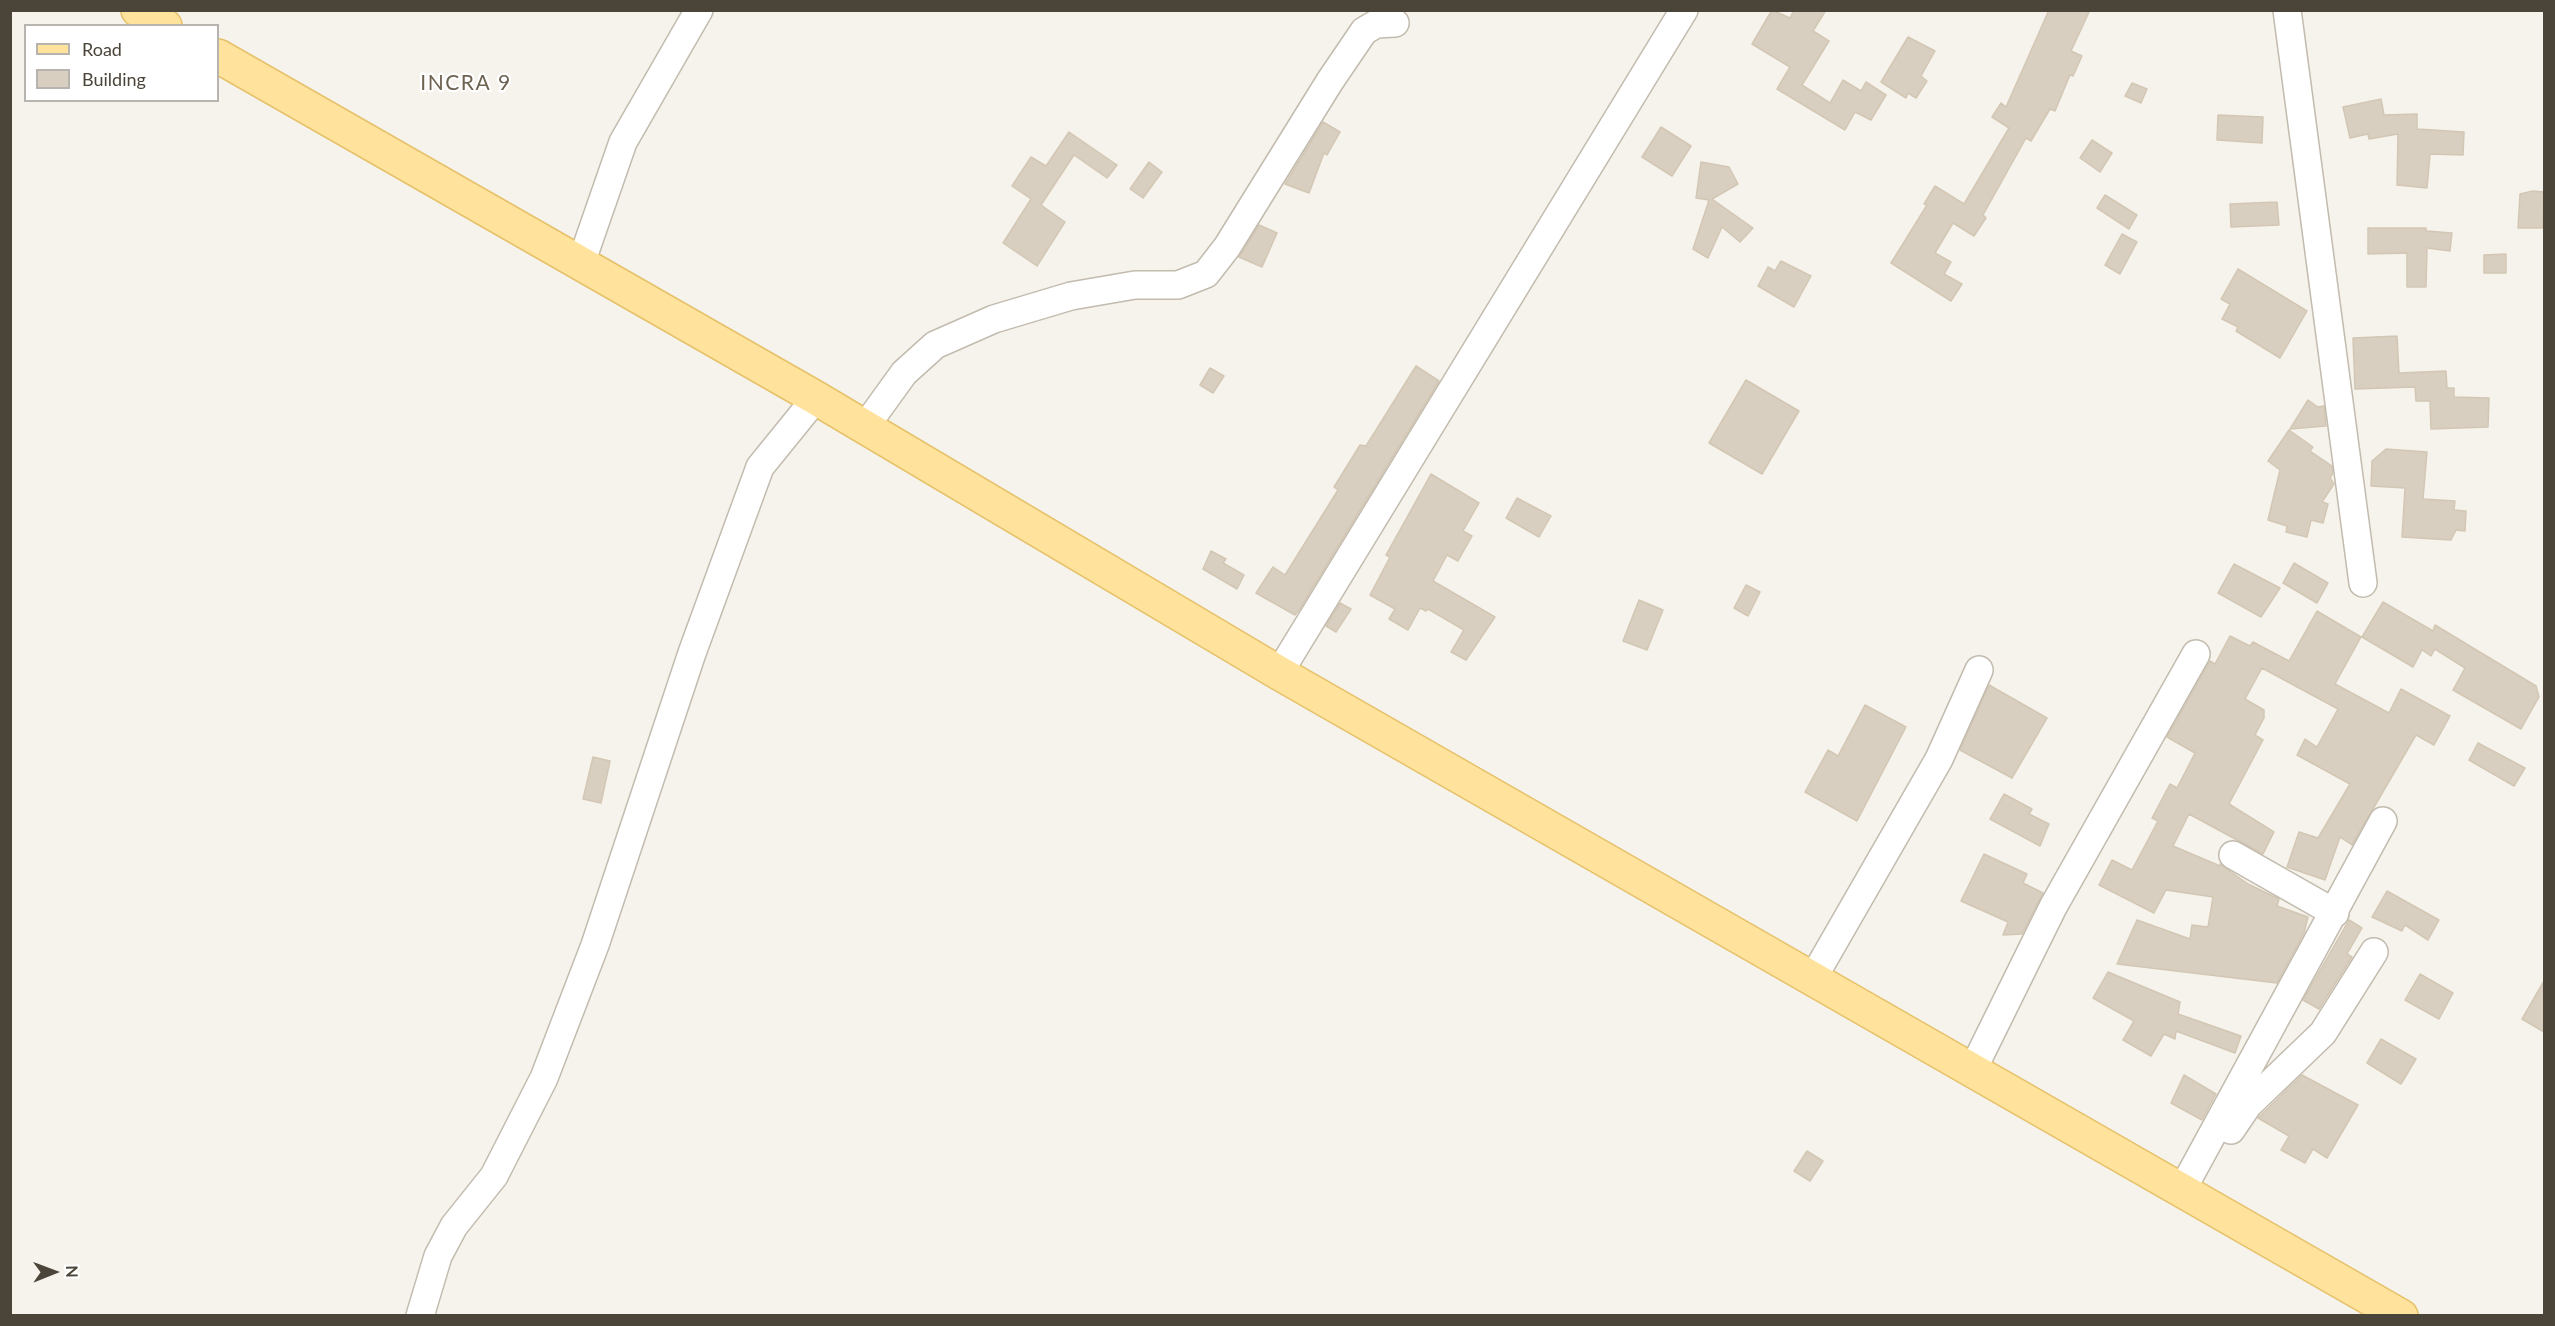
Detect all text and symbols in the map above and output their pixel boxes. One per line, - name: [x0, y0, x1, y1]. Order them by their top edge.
- legend: [24, 24, 219, 102]
- text: Road: [82, 38, 122, 60]
- text: Building: [82, 68, 146, 90]
- district label: INCRA 9: [420, 70, 512, 96]
- north arrow: [24, 1242, 84, 1302]
- text: N: [63, 1265, 82, 1278]

